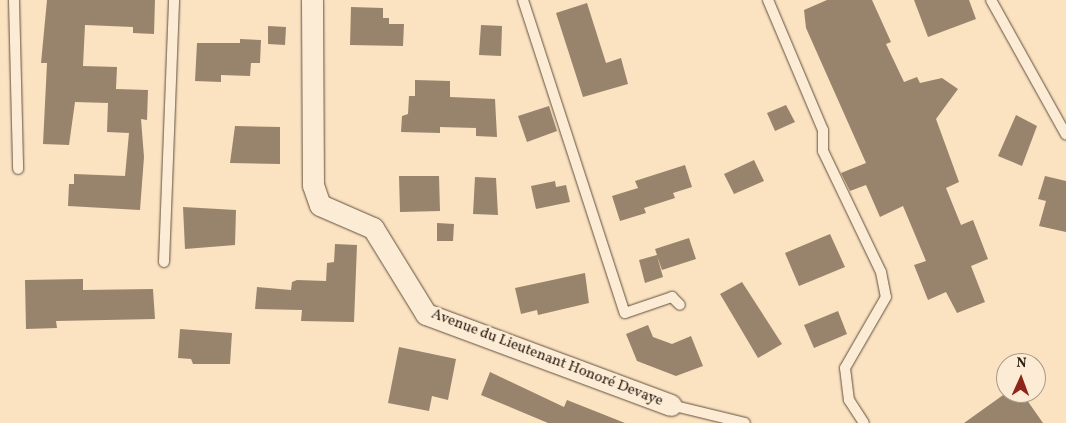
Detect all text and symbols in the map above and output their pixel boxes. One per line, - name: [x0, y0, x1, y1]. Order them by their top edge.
- street label: Avenue du Lieutenant Honoré Devaye: [429, 305, 665, 411]
- north arrow: [996, 353, 1046, 403]
- text: N: [1016, 354, 1027, 373]

